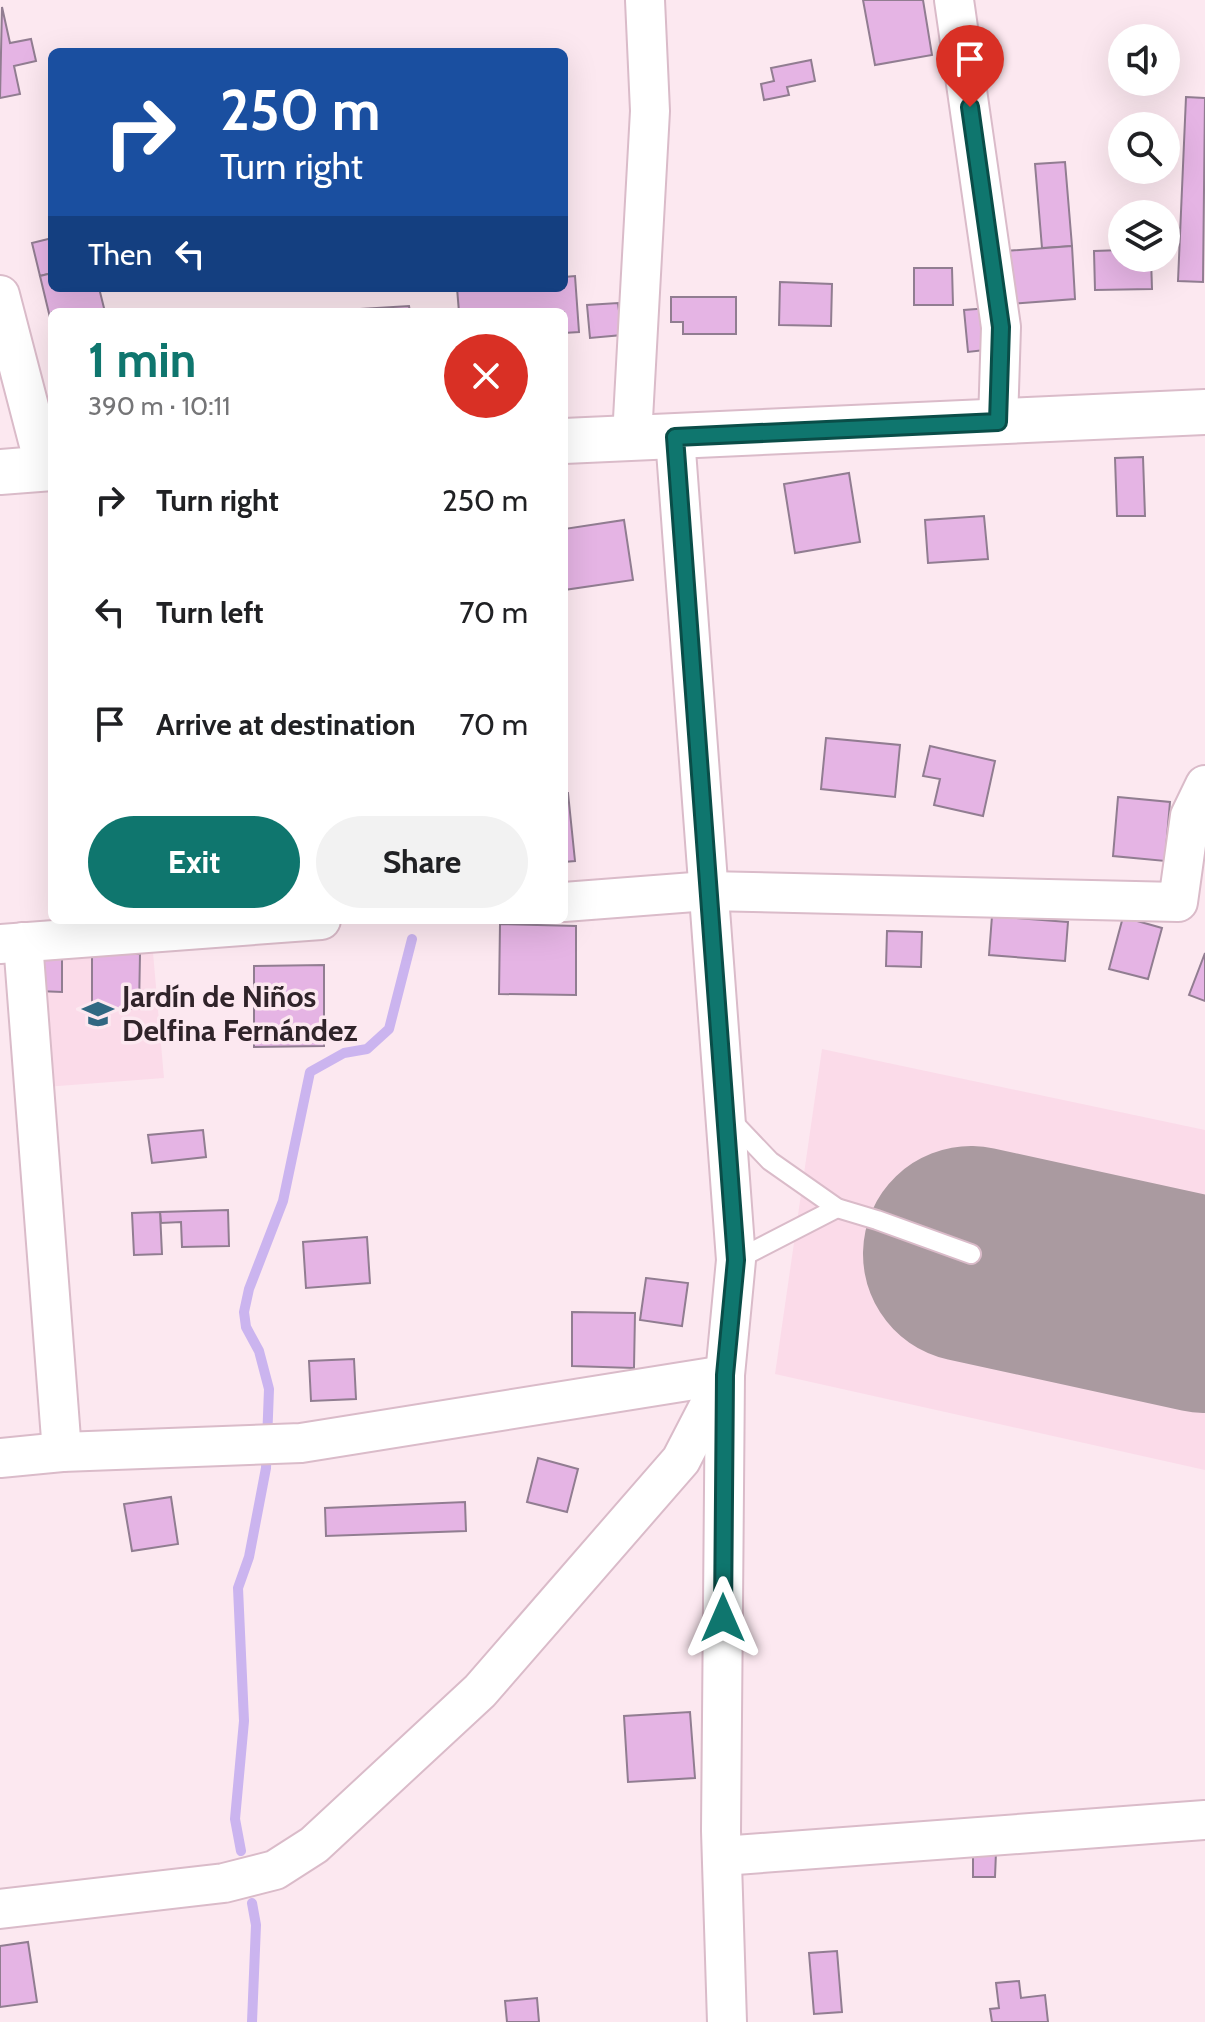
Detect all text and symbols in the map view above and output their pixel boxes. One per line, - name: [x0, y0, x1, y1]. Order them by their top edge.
- map controls: [1108, 24, 1180, 272]
- button: sound: [1108, 24, 1180, 96]
- pin: [936, 25, 1004, 107]
- icon: arrive: [948, 37, 992, 81]
- text: 250 m: [220, 76, 381, 144]
- icon: right: [88, 80, 192, 184]
- button: search: [1108, 112, 1180, 184]
- text: Turn right: [220, 144, 363, 188]
- button: layers: [1108, 200, 1180, 272]
- icon: left: [168, 232, 212, 276]
- text: Then: [88, 236, 152, 273]
- text: 1 min: [88, 331, 196, 389]
- button: close: [444, 334, 528, 418]
- text: 390 m · 10:11: [88, 390, 231, 422]
- icon: right: [88, 478, 132, 522]
- text: Turn right: [156, 482, 279, 519]
- text: 250 m: [442, 482, 528, 519]
- icon: left: [88, 590, 132, 634]
- text: Turn left: [156, 594, 264, 631]
- text: 70 m: [459, 594, 528, 631]
- icon: arrive: [88, 702, 132, 746]
- text: Arrive at destination: [156, 706, 416, 743]
- text: 70 m: [459, 706, 528, 743]
- button: Exit: [88, 816, 300, 908]
- button: Share: [316, 816, 528, 908]
- place label: Jardín de Niños Delfina Fernández: [121, 978, 358, 1049]
- school or university icon: Jardín de Niños Delfina Fernández: [81, 997, 115, 1031]
- position arrow: [681, 1576, 765, 1660]

